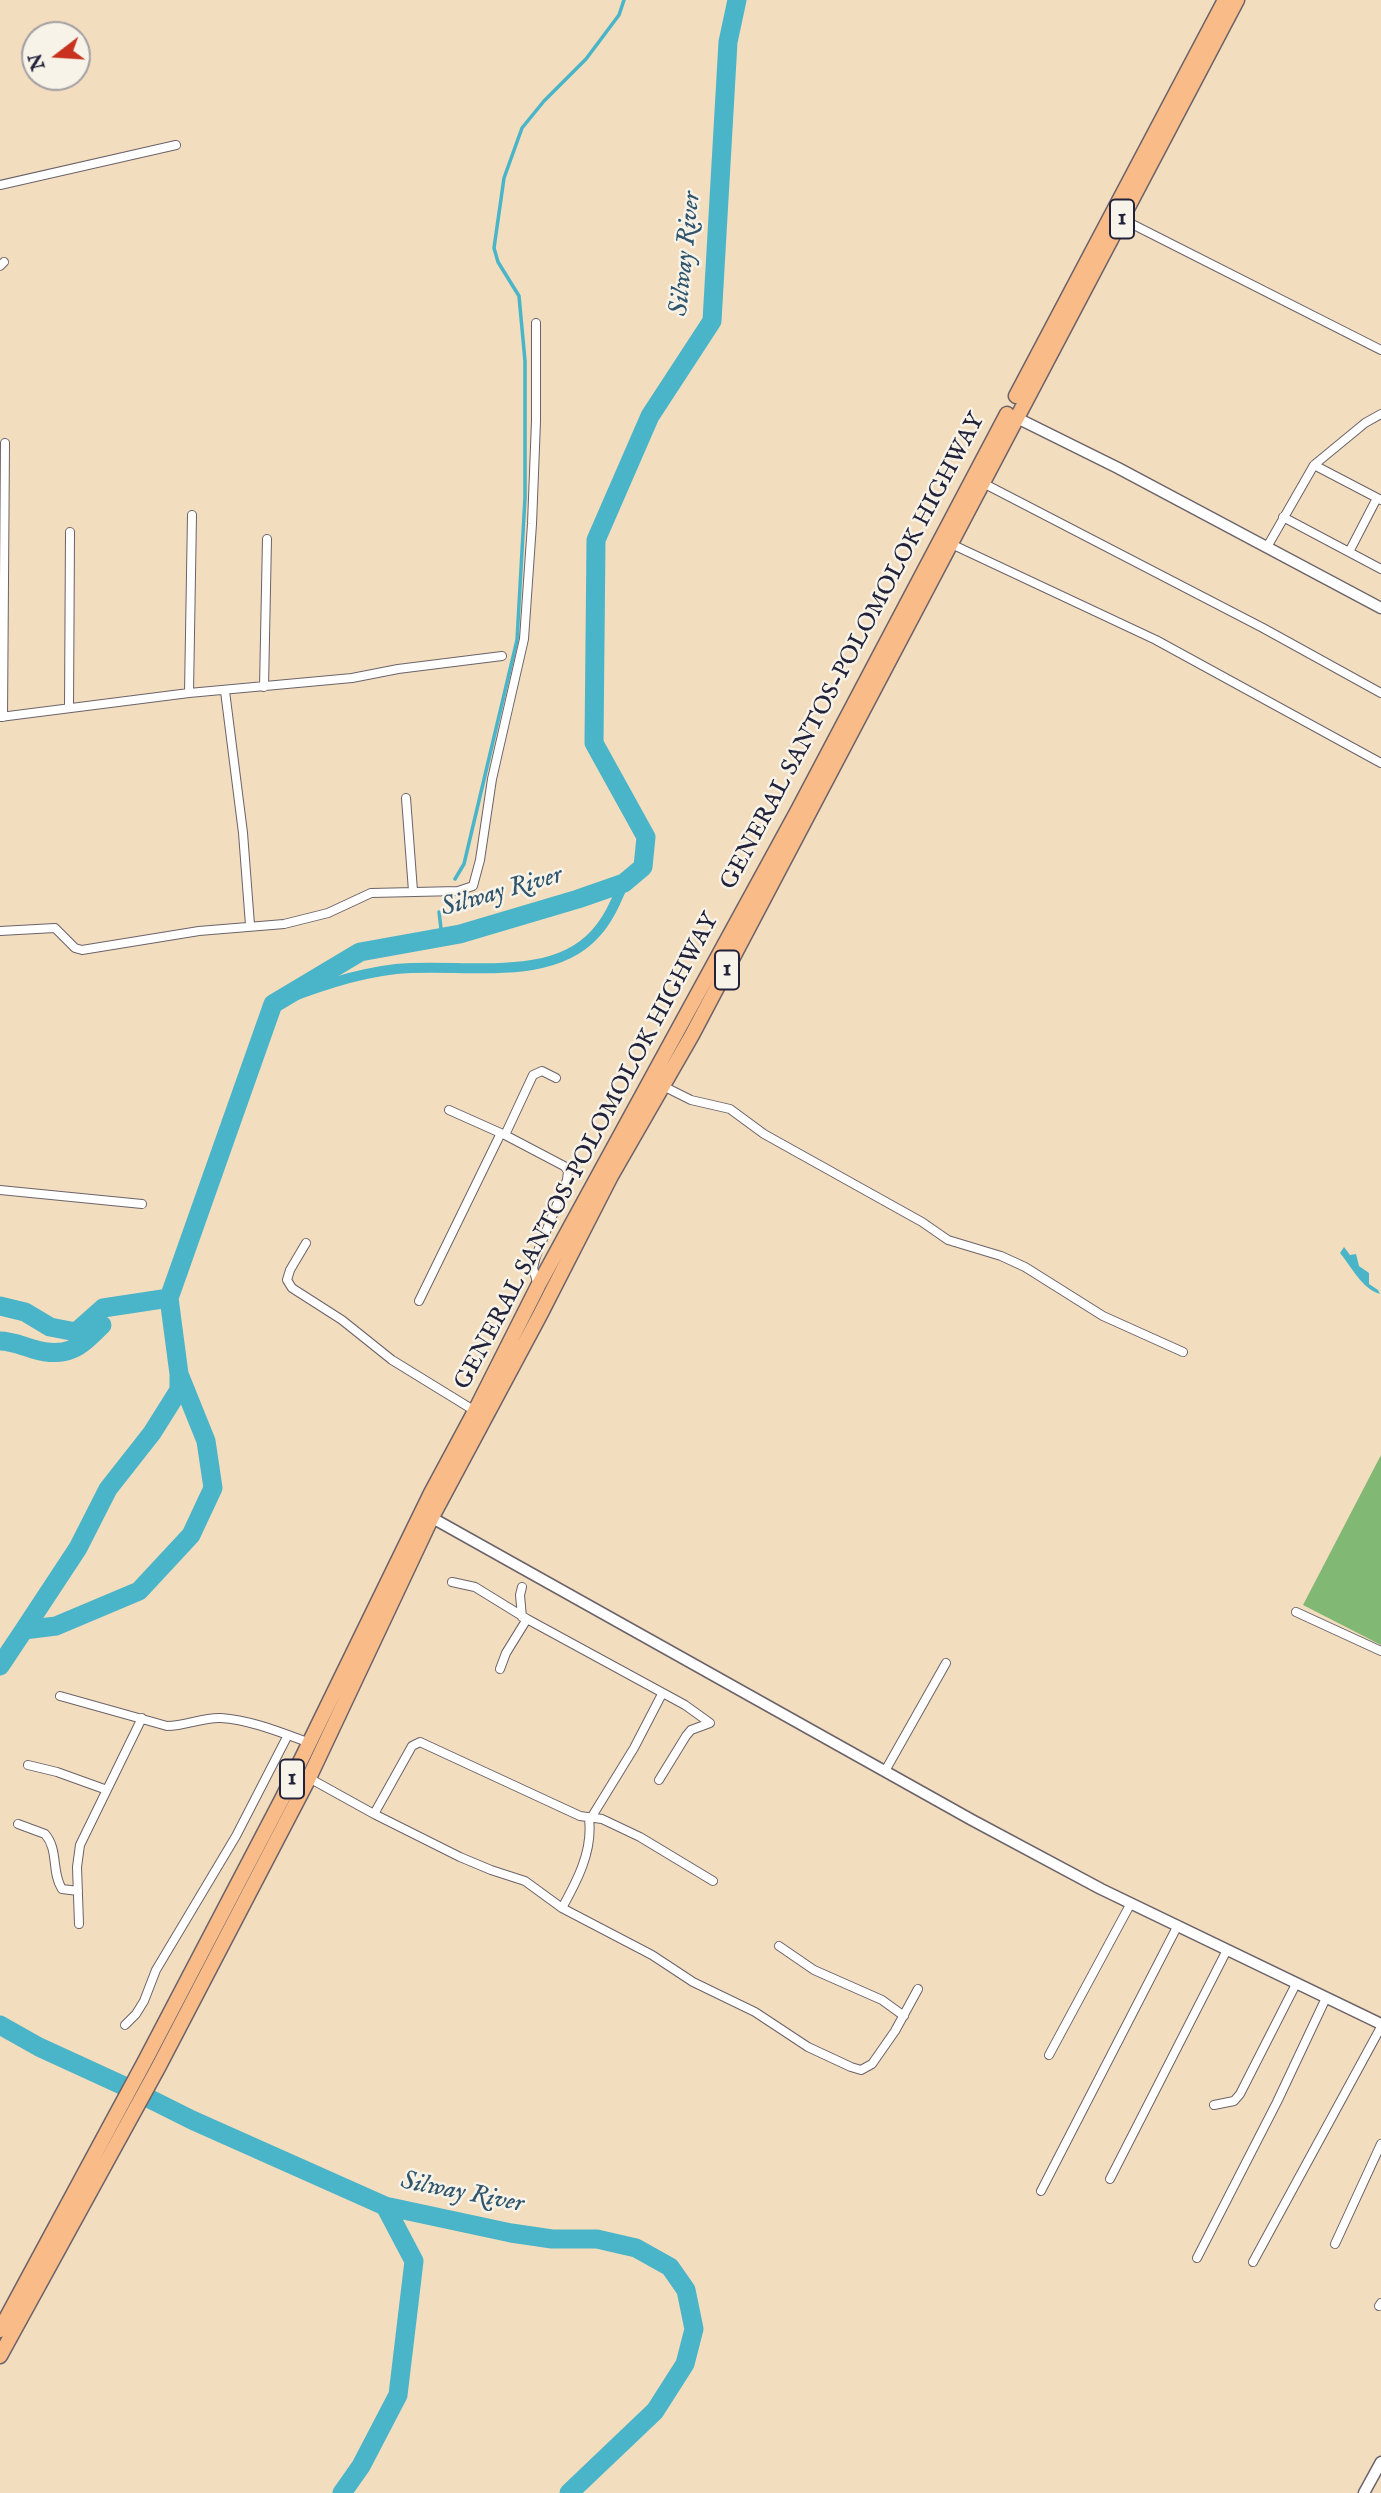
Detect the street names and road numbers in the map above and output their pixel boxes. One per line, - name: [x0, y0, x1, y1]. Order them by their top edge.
- road number: 1: [1110, 200, 1134, 238]
- street label: GENERAL SANTOS-POLOMOLOK HIGHWAY: [716, 409, 992, 895]
- street label: GENERAL SANTOS-POLOMOLOK HIGHWAY: [450, 909, 726, 1395]
- road number: 1: [715, 951, 739, 990]
- road number: 1: [280, 1760, 304, 1798]

